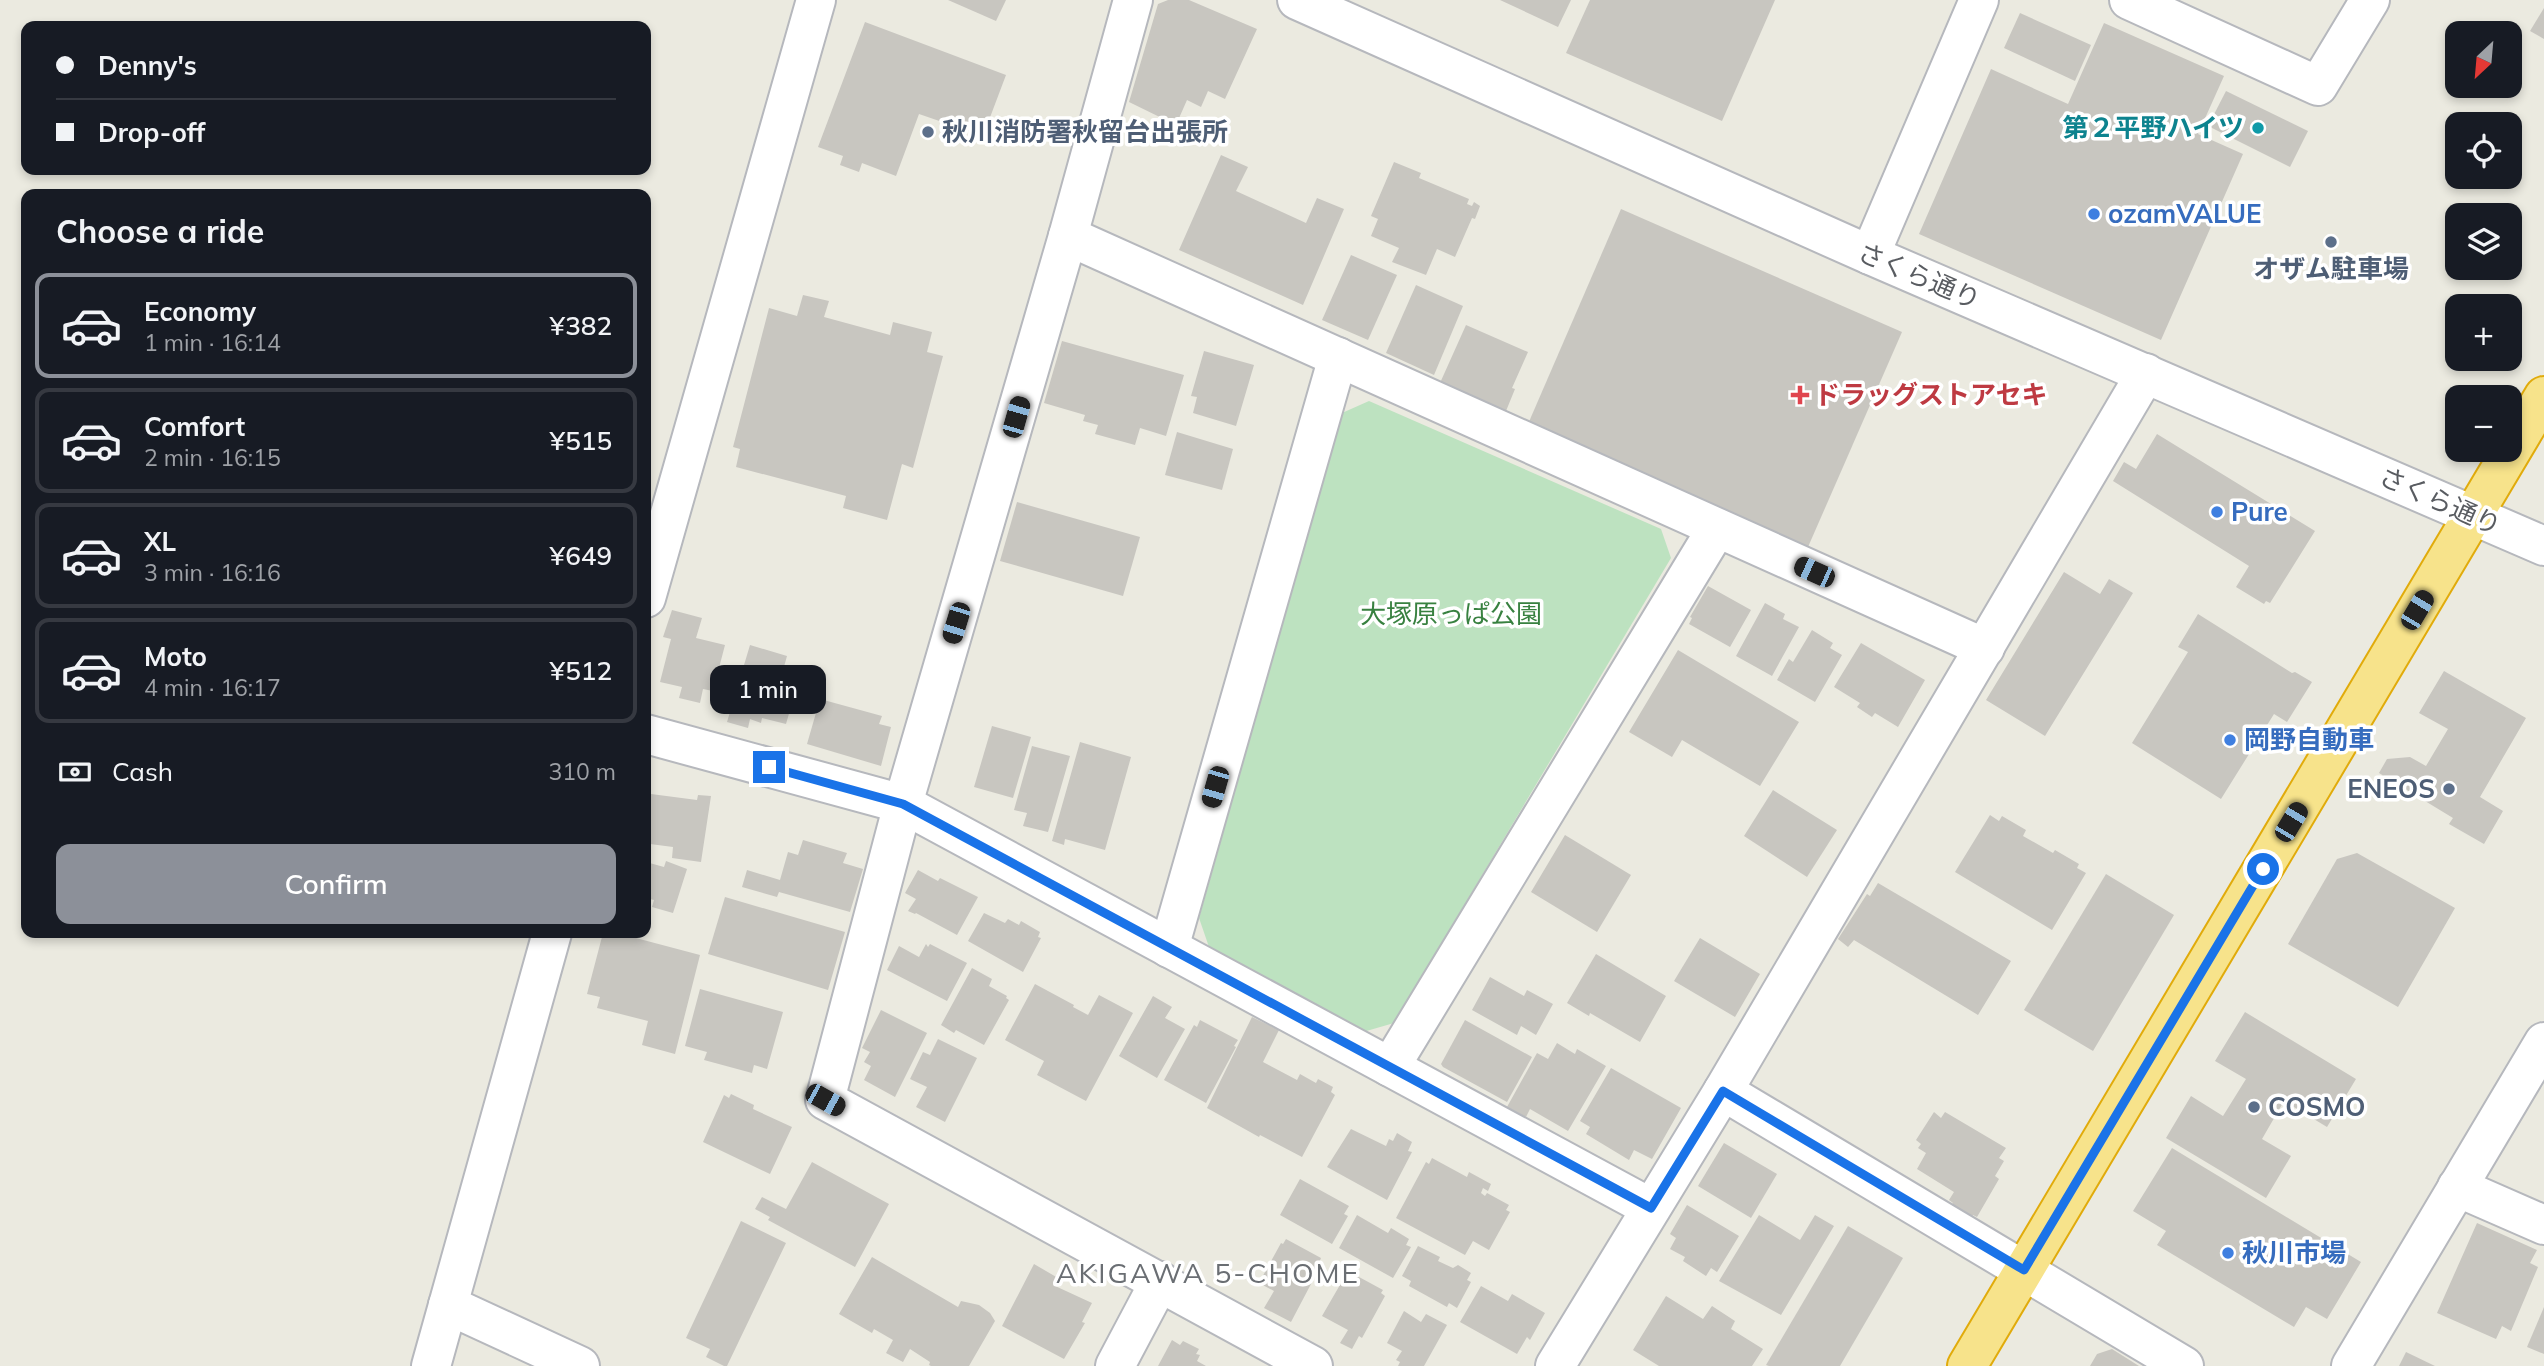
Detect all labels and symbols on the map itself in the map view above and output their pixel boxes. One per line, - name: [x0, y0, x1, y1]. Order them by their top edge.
- north arrow: [2445, 21, 2522, 98]
- place label: 第２平野ハイツ: [2063, 111, 2244, 144]
- place label: 秋川消防署秋留台出張所: [942, 115, 1228, 148]
- marker: 第２平野ハイツ: [2250, 120, 2266, 136]
- marker: 秋川消防署秋留台出張所: [920, 124, 936, 140]
- place label: ozamVALUE: [2108, 197, 2261, 230]
- marker: ozamVALUE: [2086, 206, 2102, 222]
- marker: オザム駐車場: [2323, 234, 2339, 250]
- street label: さくら通り: [1853, 235, 1985, 316]
- place label: オザム駐車場: [2253, 252, 2409, 285]
- place label: ドラッグストアセキ: [1814, 378, 2047, 411]
- marker: ドラッグストアセキ: [1792, 387, 1808, 403]
- car: [1001, 394, 1032, 440]
- street label: さくら通り: [2374, 459, 2506, 542]
- place label: Pure: [2231, 495, 2288, 528]
- marker: Pure: [2209, 504, 2225, 520]
- car: [1791, 554, 1838, 590]
- car: [2398, 587, 2437, 633]
- park label: 大塚原っぱ公園: [1360, 597, 1542, 630]
- car: [940, 600, 973, 646]
- callout: 1 min: [711, 666, 827, 714]
- place label: 岡野自動車: [2244, 723, 2374, 756]
- marker: 岡野自動車: [2222, 732, 2238, 748]
- route end: [753, 751, 785, 783]
- car: [1200, 764, 1231, 810]
- place label: ENEOS: [2347, 772, 2435, 805]
- marker: ENEOS: [2441, 781, 2457, 797]
- car: [2272, 799, 2311, 845]
- route start: [2247, 853, 2279, 885]
- car: [802, 1081, 849, 1119]
- place label: COSMO: [2268, 1090, 2366, 1123]
- marker: COSMO: [2246, 1099, 2262, 1115]
- place label: 秋川市場: [2242, 1236, 2346, 1269]
- marker: 秋川市場: [2220, 1245, 2236, 1261]
- district label: AKIGAWA 5-CHOME: [1056, 1255, 1360, 1290]

